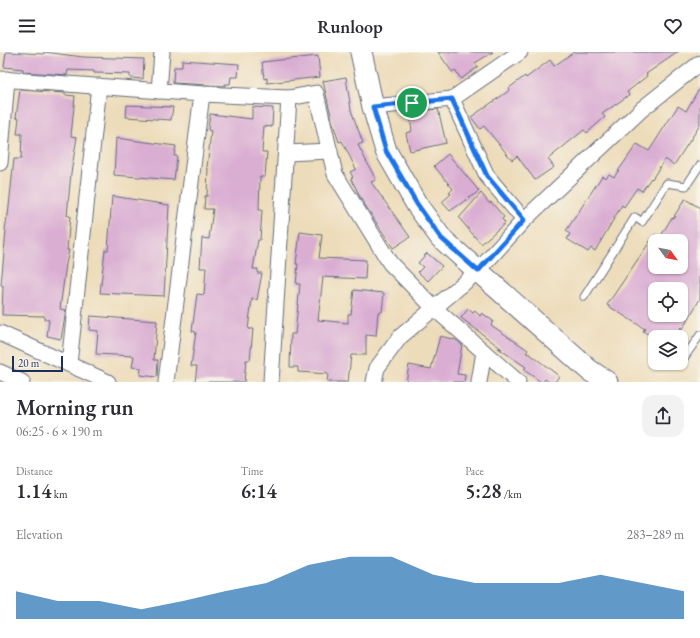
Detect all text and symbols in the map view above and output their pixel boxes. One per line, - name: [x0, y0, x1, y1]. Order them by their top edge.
- icon: menu: [16, 15, 38, 37]
- text: Runloop: [317, 15, 383, 38]
- icon: heart: [662, 15, 684, 37]
- pin: [395, 86, 429, 120]
- icon: arrive: [401, 92, 423, 114]
- north arrow: [648, 234, 688, 274]
- map controls: [648, 234, 688, 370]
- button: locate: [648, 282, 688, 322]
- button: layers: [648, 330, 688, 370]
- scale bar: [12, 354, 63, 373]
- text: 20 m: [18, 356, 39, 370]
- text: Morning run: [16, 393, 134, 422]
- button: share: [642, 395, 684, 437]
- text: 06:25 · 6 × 190 m: [16, 423, 103, 440]
- text: Distance: [16, 464, 53, 478]
- text: Time: [241, 464, 264, 478]
- text: Pace: [465, 464, 484, 478]
- text: 1.14: [16, 478, 52, 504]
- text: 6:14: [241, 478, 277, 504]
- text: 5:28: [465, 478, 502, 504]
- text: km: [52, 487, 68, 501]
- text: /km: [502, 487, 522, 501]
- text: Elevation: [16, 526, 63, 543]
- text: 283–289 m: [627, 526, 684, 543]

